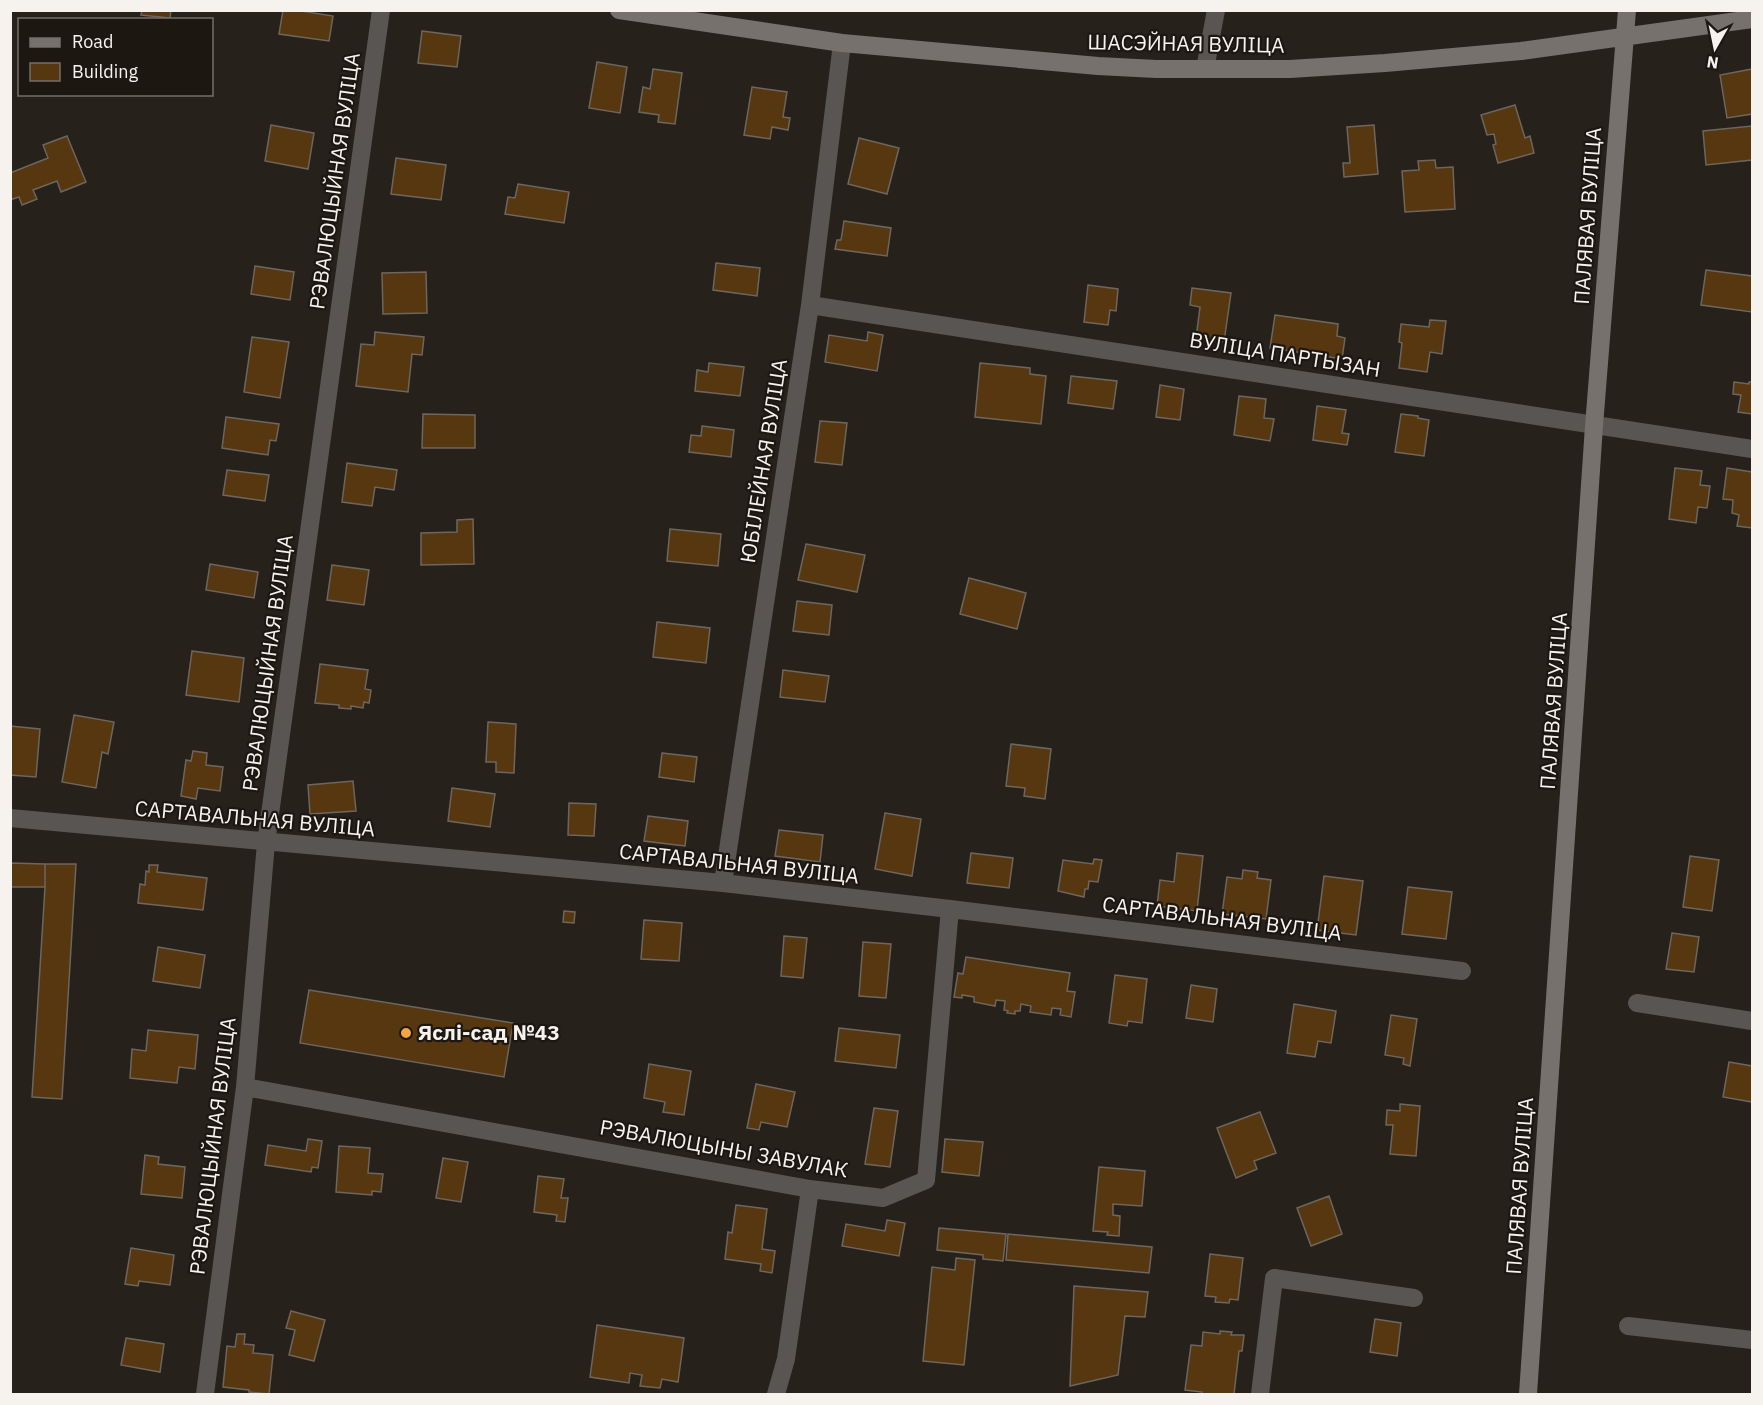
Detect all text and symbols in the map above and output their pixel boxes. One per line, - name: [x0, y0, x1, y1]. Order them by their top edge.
- legend: [18, 18, 213, 96]
- north arrow: [1685, 18, 1745, 78]
- street label: ШАСЭЙНАЯ ВУЛІЦА: [1087, 27, 1285, 59]
- text: Road: [72, 30, 113, 53]
- street label: РЭВАЛЮЦЫЙНАЯ ВУЛІЦА: [302, 51, 366, 311]
- text: N: [1705, 52, 1720, 74]
- text: Building: [72, 60, 139, 83]
- street label: ПАЛЯВАЯ ВУЛІЦА: [1567, 126, 1607, 306]
- street label: ВУЛІЦА ПАРТЫЗАН: [1188, 325, 1383, 383]
- street label: ЮБІЛЕЙНАЯ ВУЛІЦА: [733, 357, 793, 565]
- street label: РЭВАЛЮЦЫЙНАЯ ВУЛІЦА: [235, 533, 299, 793]
- street label: ПАЛЯВАЯ ВУЛІЦА: [1533, 611, 1573, 791]
- street label: САРТАВАЛЬНАЯ ВУЛІЦА: [134, 794, 376, 842]
- street label: САРТАВАЛЬНАЯ ВУЛІЦА: [618, 836, 860, 890]
- street label: САРТАВАЛЬНАЯ ВУЛІЦА: [1101, 889, 1343, 947]
- street label: РЭВАЛЮЦЫЙНАЯ ВУЛІЦА: [182, 1016, 242, 1276]
- place label: Яслі-сад №43: [418, 1018, 560, 1046]
- marker: Яслі-сад №43: [399, 1026, 413, 1040]
- street label: ПАЛЯВАЯ ВУЛІЦА: [1499, 1096, 1539, 1276]
- street label: РЭВАЛЮЦЫНЫ ЗАВУЛАК: [598, 1112, 851, 1184]

